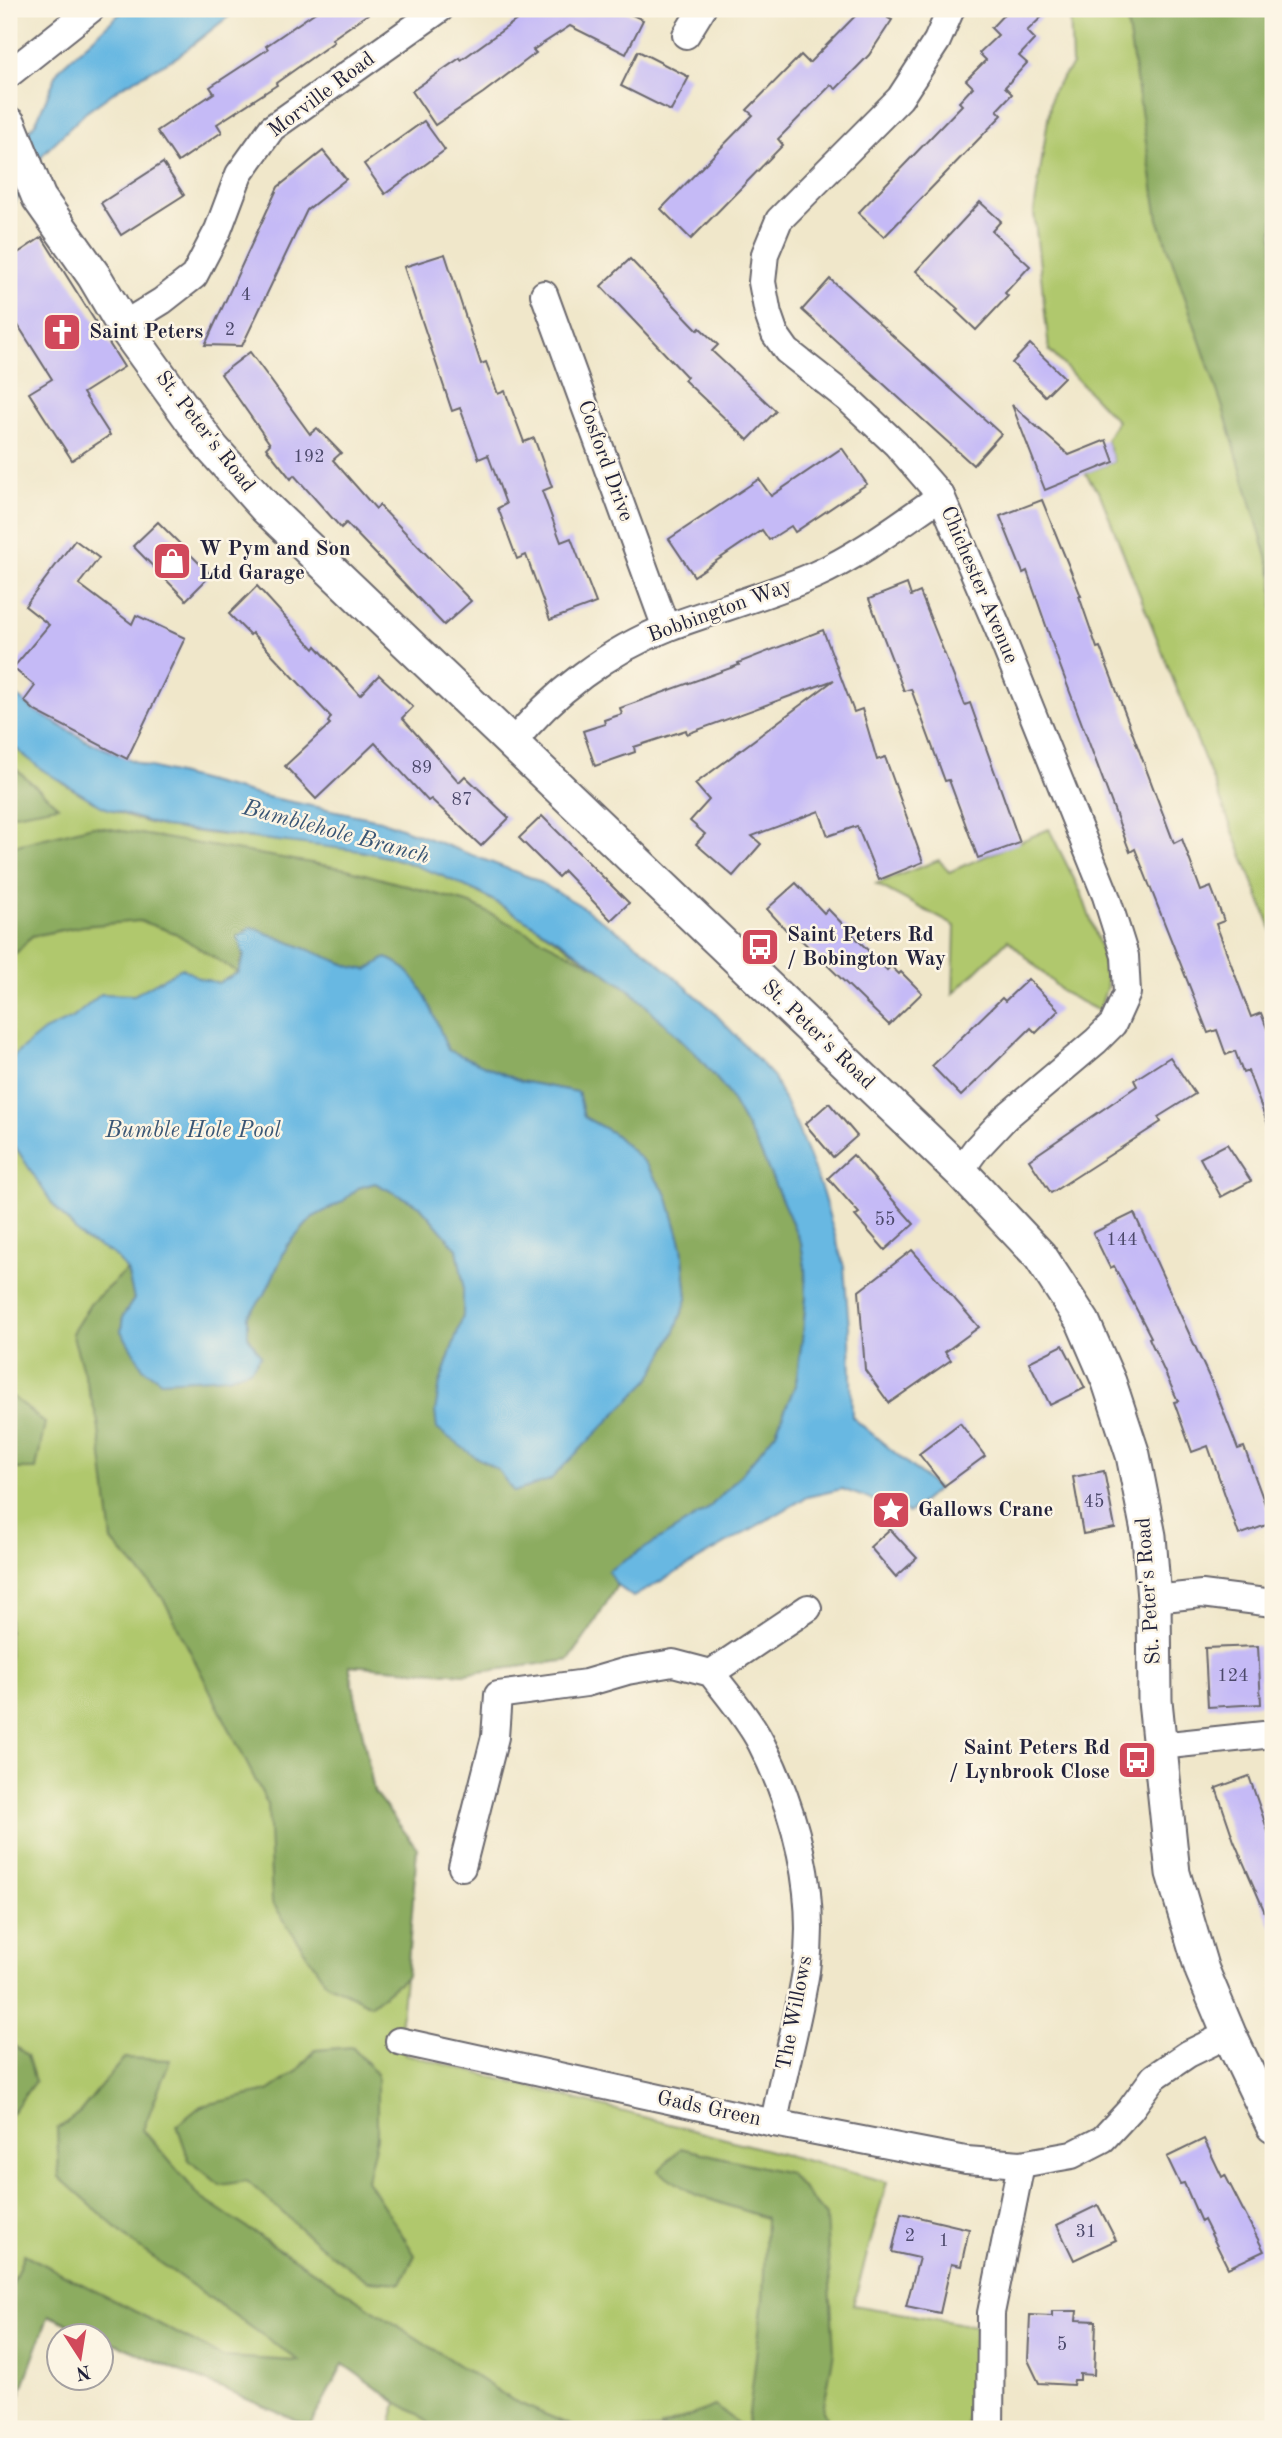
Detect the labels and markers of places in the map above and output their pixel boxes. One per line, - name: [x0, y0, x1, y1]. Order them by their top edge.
- church icon: Saint Peters: [41, 311, 83, 353]
- place label: Saint Peters: [89, 322, 203, 343]
- place label: W Pym and Son Ltd Garage: [199, 539, 351, 584]
- shop icon: W Pym and Son Ltd Garage: [151, 540, 193, 582]
- place label: Saint Peters Rd / Bobington Way: [787, 925, 946, 970]
- bus stop icon: Saint Peters Rd / Bobington Way: [739, 926, 781, 968]
- place icon: Gallows Crane: [870, 1489, 912, 1531]
- place label: Gallows Crane: [918, 1500, 1053, 1521]
- place label: Saint Peters Rd / Lynbrook Close: [949, 1738, 1110, 1783]
- bus stop icon: Saint Peters Rd / Lynbrook Close: [1116, 1739, 1158, 1781]

